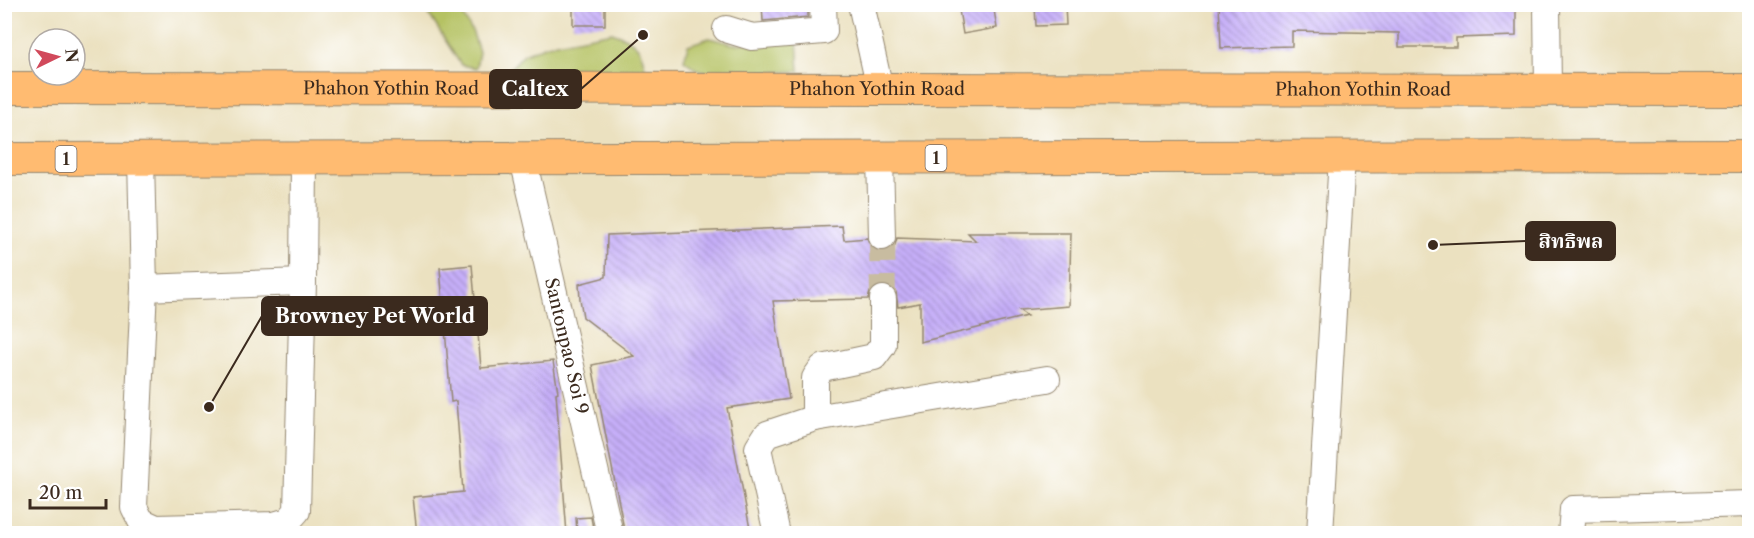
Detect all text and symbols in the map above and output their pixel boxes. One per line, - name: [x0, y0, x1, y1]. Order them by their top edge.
- north arrow: [27, 27, 87, 87]
- text: N: [61, 48, 83, 64]
- callout: Caltex: [490, 70, 581, 108]
- street label: Phahon Yothin Road: [303, 77, 479, 100]
- text: Caltex: [502, 77, 569, 101]
- street label: Phahon Yothin Road: [789, 78, 965, 100]
- street label: Phahon Yothin Road: [1275, 78, 1451, 101]
- road number: 1: [926, 145, 946, 171]
- road number: 1: [56, 146, 76, 172]
- callout: สิทธิพล: [1526, 222, 1615, 260]
- text: สิทธิพล: [1539, 229, 1603, 253]
- street label: Santonpao Soi 9: [540, 276, 593, 416]
- callout: Browney Pet World: [262, 297, 487, 335]
- text: Browney Pet World: [275, 304, 476, 328]
- scale bar: [30, 472, 106, 510]
- text: 20 m: [39, 482, 83, 504]

